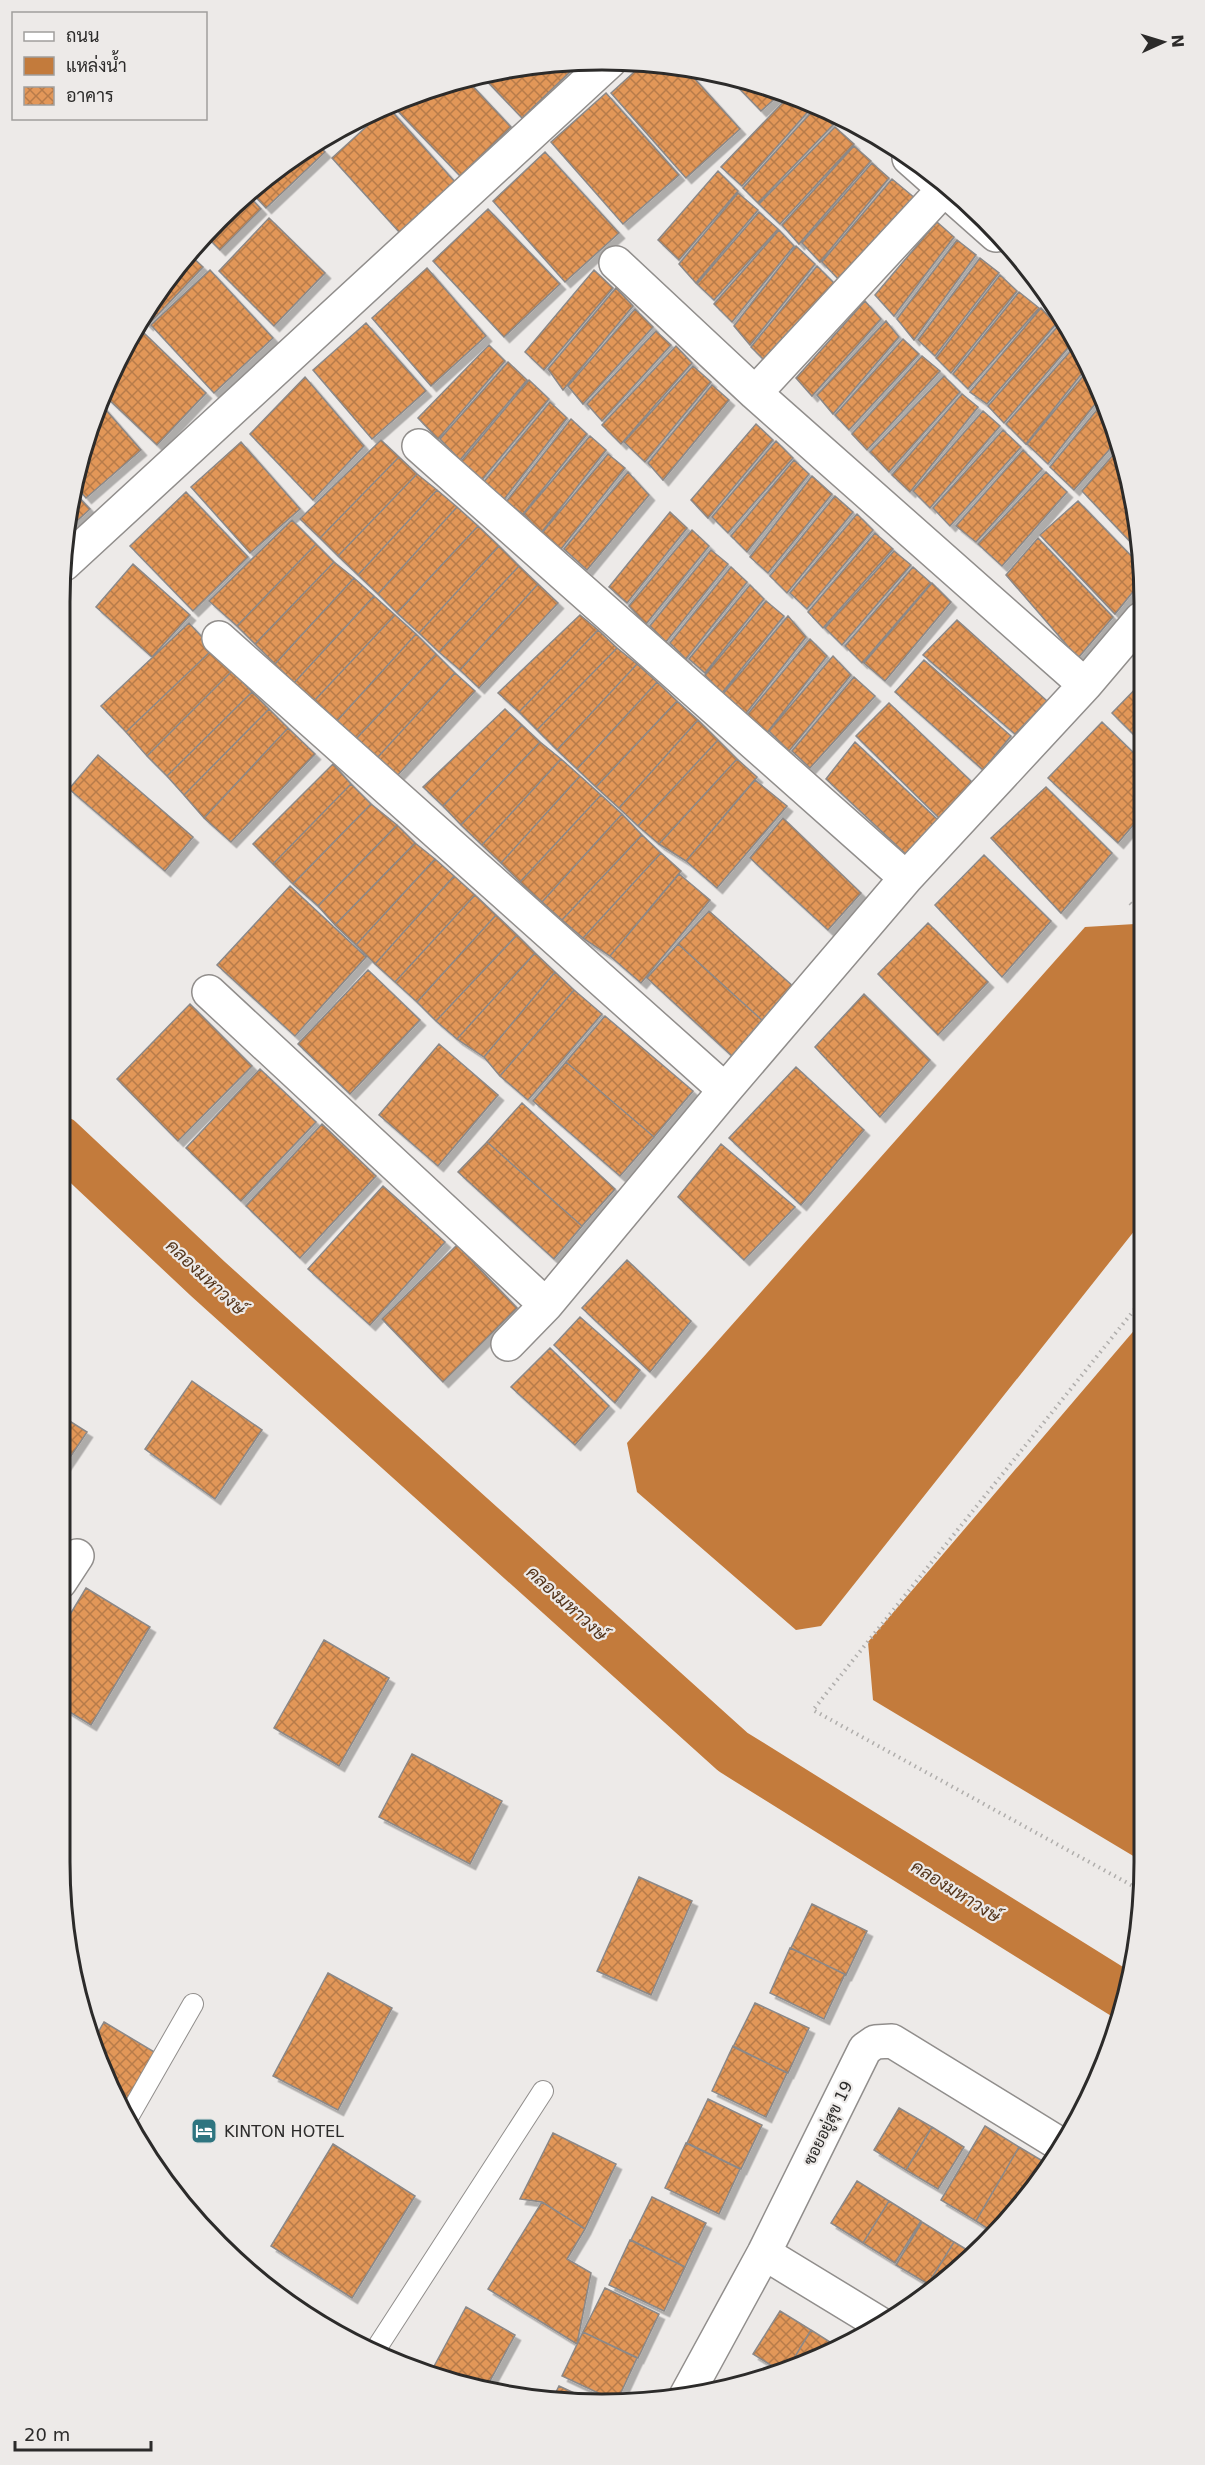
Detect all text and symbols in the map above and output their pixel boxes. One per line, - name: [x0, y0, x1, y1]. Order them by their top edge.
- legend: [12, 12, 207, 120]
- north arrow: [1133, 12, 1193, 72]
- text: ถนน: [66, 25, 99, 46]
- text: N: [1168, 34, 1187, 48]
- text: แหล่งน้ำ: [66, 50, 127, 76]
- text: อาคาร: [66, 85, 114, 106]
- water label: คลองมหาวงษ์: [162, 1233, 253, 1321]
- water label: คลองมหาวงษ์: [523, 1560, 615, 1646]
- water label: คลองมหาวงษ์: [908, 1854, 1008, 1928]
- street label: ซอยอยู่สุข 19: [799, 2077, 858, 2169]
- hotel icon: KINTON HOTEL: [189, 2116, 219, 2146]
- place label: KINTON HOTEL: [224, 2122, 344, 2141]
- scale bar: [15, 2414, 152, 2452]
- text: 20 m: [24, 2424, 70, 2445]

